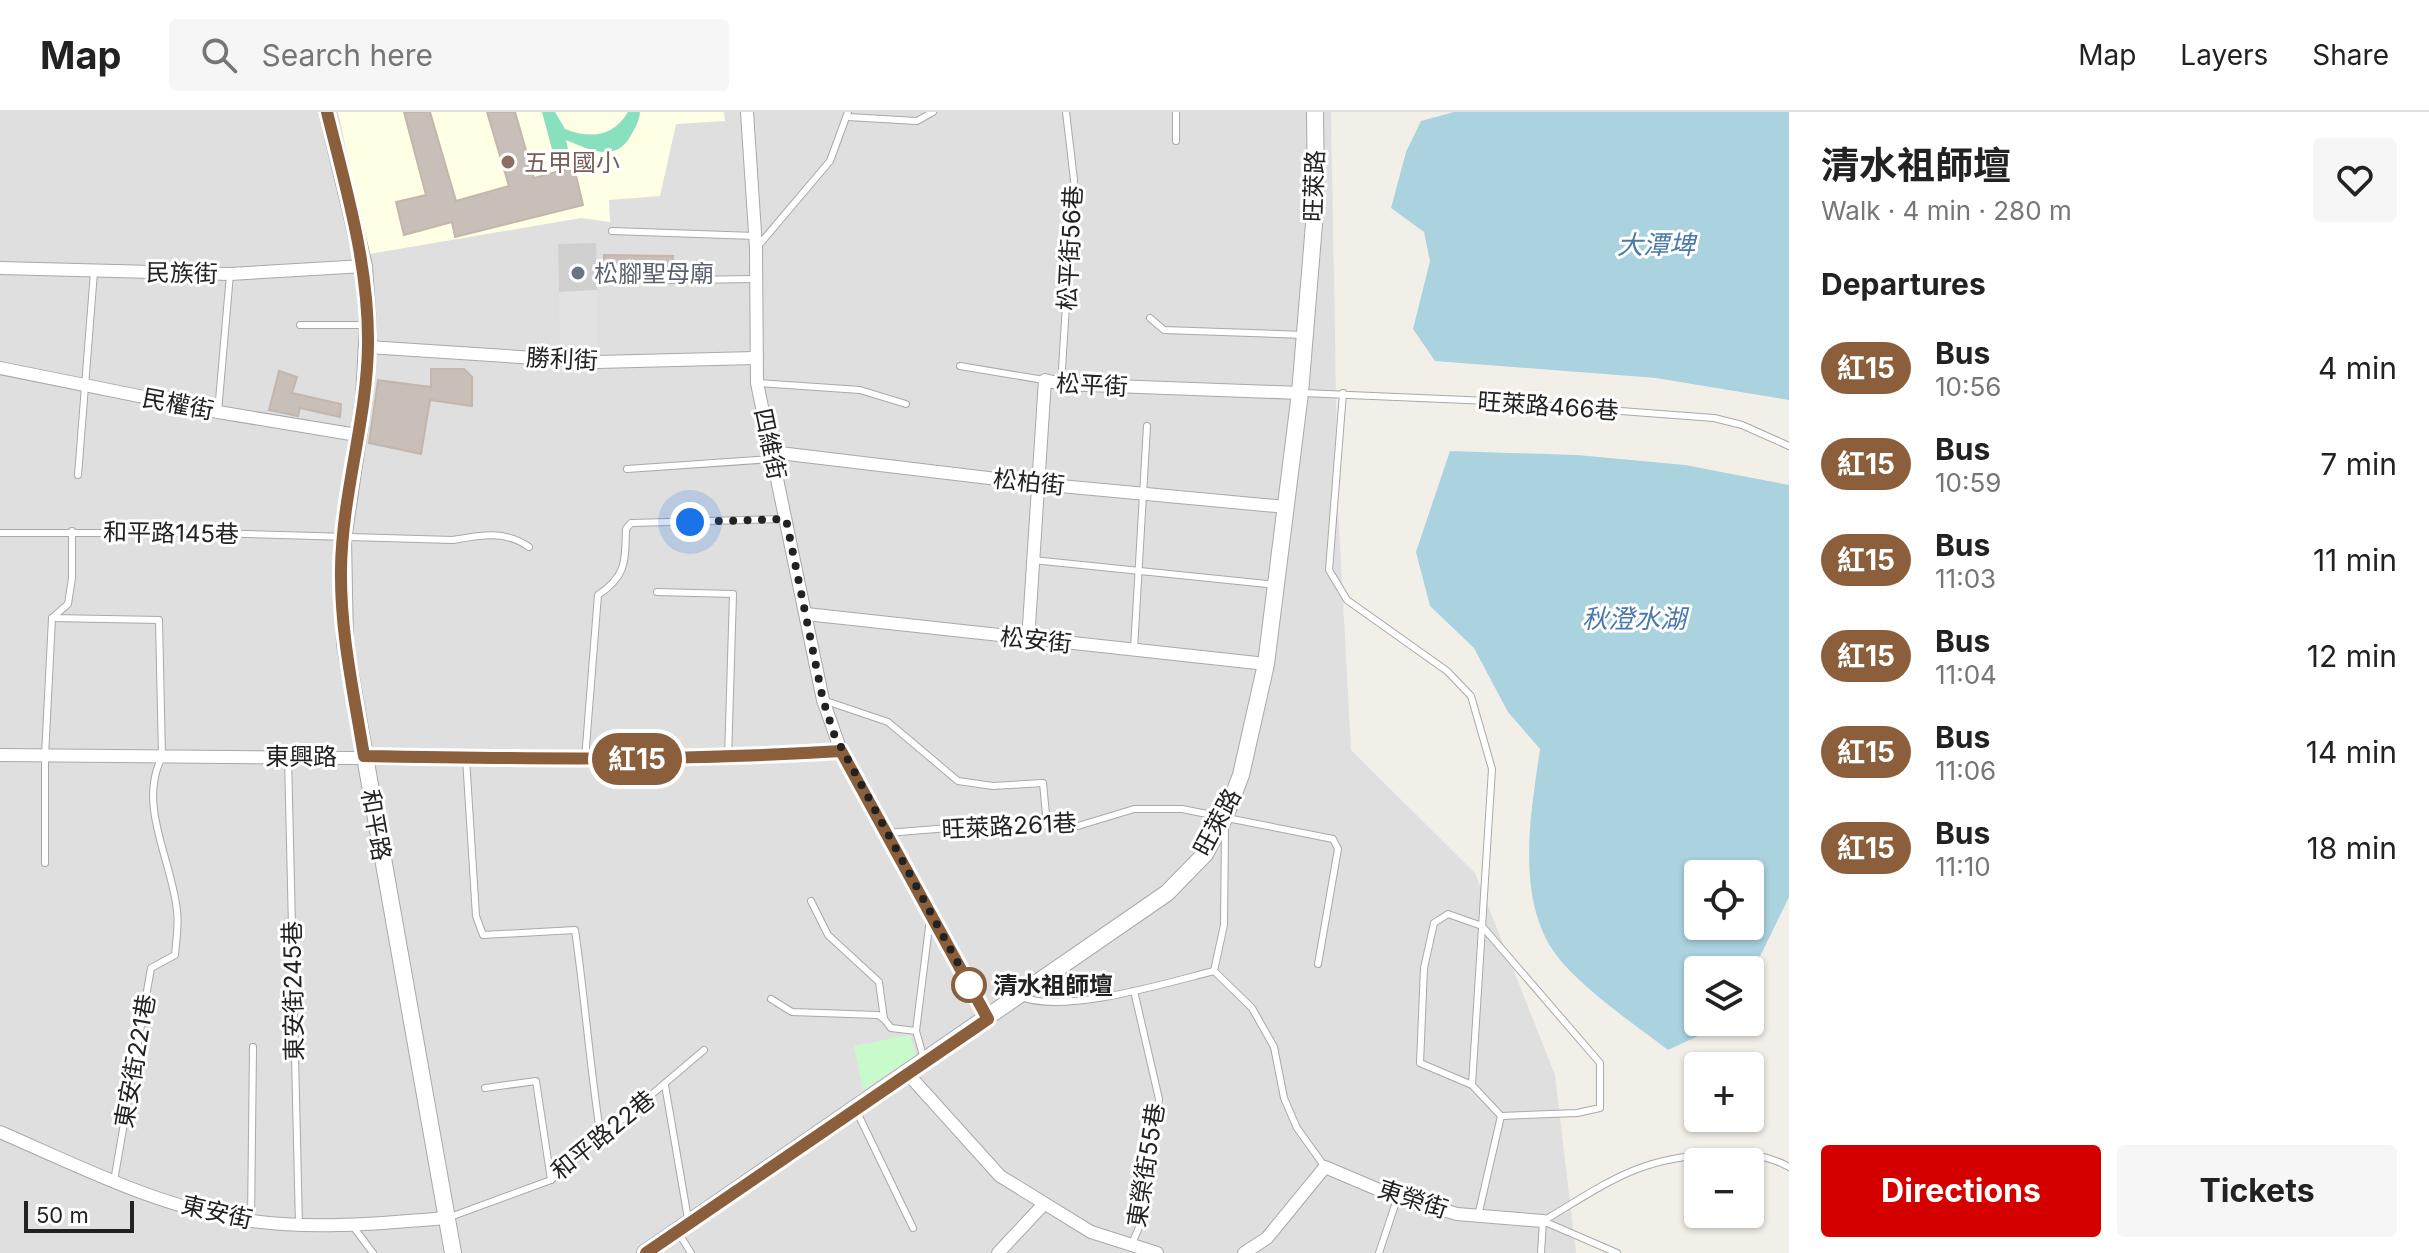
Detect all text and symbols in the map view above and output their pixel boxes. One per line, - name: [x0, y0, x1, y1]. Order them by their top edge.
- search box: [169, 19, 729, 91]
- text: Map: [40, 32, 121, 78]
- icon: search: [197, 33, 241, 77]
- text: Search here: [261, 37, 433, 73]
- text: Map: [2078, 38, 2136, 72]
- text: Layers: [2180, 38, 2268, 72]
- text: Share: [2312, 38, 2389, 72]
- button: heart: [2313, 138, 2397, 222]
- text: 清水祖師壇: [1821, 142, 2011, 188]
- place label: 五甲國小: [524, 148, 620, 177]
- street label: 旺萊路: [1298, 150, 1330, 222]
- marker: 五甲國小: [499, 153, 517, 171]
- street label: 松平街56巷: [1052, 185, 1088, 311]
- text: Walk · 4 min · 280 m: [1821, 195, 2072, 226]
- water label: 大潭埤: [1617, 229, 1698, 260]
- street label: 民族街: [146, 258, 218, 288]
- place label: 松腳聖母廟: [594, 259, 714, 288]
- marker: 松腳聖母廟: [569, 264, 587, 282]
- text: Departures: [1821, 266, 1986, 302]
- text: Bus: [1935, 335, 1990, 371]
- street label: 勝利街: [525, 343, 599, 375]
- text: 4 min: [2318, 350, 2397, 386]
- text: 紅15: [1837, 351, 1895, 385]
- street label: 松平街: [1055, 369, 1129, 401]
- text: 10:56: [1935, 371, 2001, 402]
- street label: 民權街: [140, 383, 216, 425]
- street label: 旺萊路466巷: [1477, 387, 1619, 425]
- street label: 四維街: [748, 406, 792, 482]
- text: Bus: [1935, 431, 1990, 467]
- text: 7 min: [2320, 446, 2397, 482]
- text: 紅15: [1837, 447, 1895, 481]
- street label: 松柏街: [992, 464, 1066, 500]
- text: 10:59: [1935, 467, 2001, 498]
- your location: [670, 502, 710, 542]
- street label: 和平路145巷: [103, 517, 239, 549]
- text: Bus: [1935, 527, 1990, 563]
- text: 11 min: [2313, 542, 2397, 578]
- text: 紅15: [1837, 543, 1895, 577]
- text: 11:03: [1935, 563, 1996, 594]
- water label: 秋澄水湖: [1582, 603, 1690, 634]
- street label: 松安街: [999, 622, 1073, 658]
- text: Bus: [1935, 623, 1990, 659]
- text: 12 min: [2307, 638, 2397, 674]
- text: 紅15: [1837, 639, 1895, 673]
- text: 11:04: [1935, 659, 1997, 690]
- text: Bus: [1935, 719, 1990, 755]
- line badge: 紅15: [591, 733, 683, 785]
- text: 14 min: [2306, 734, 2397, 770]
- text: 紅15: [1837, 735, 1895, 769]
- street label: 東興路: [265, 742, 337, 771]
- text: 紅15: [608, 742, 666, 776]
- text: 11:06: [1935, 755, 1996, 786]
- street label: 旺萊路: [1187, 783, 1247, 861]
- street label: 和平路: [355, 787, 397, 863]
- street label: 旺萊路261巷: [941, 808, 1077, 844]
- text: Bus: [1935, 815, 1990, 851]
- text: 18 min: [2307, 830, 2397, 866]
- text: 紅15: [1837, 831, 1895, 865]
- text: 11:10: [1935, 851, 1991, 882]
- map controls: [1684, 860, 1764, 1228]
- button: locate: [1684, 860, 1764, 940]
- street label: 東安街245巷: [277, 921, 309, 1061]
- button: layers: [1684, 956, 1764, 1036]
- marker: 清水祖師壇: [952, 968, 986, 1002]
- place label: 清水祖師壇: [993, 971, 1113, 1000]
- street label: 東安街221巷: [109, 992, 161, 1130]
- button: +: [1684, 1052, 1764, 1132]
- street label: 和平路22巷: [545, 1084, 661, 1186]
- street label: 東榮街55巷: [1122, 1101, 1170, 1229]
- button: Directions: [1821, 1145, 2101, 1237]
- button: Tickets: [2117, 1145, 2397, 1237]
- button: −: [1684, 1148, 1764, 1228]
- street label: 東榮街: [1374, 1174, 1452, 1224]
- street label: 東安街: [179, 1190, 255, 1234]
- scale bar: [24, 1197, 134, 1233]
- text: 50 m: [36, 1202, 89, 1228]

